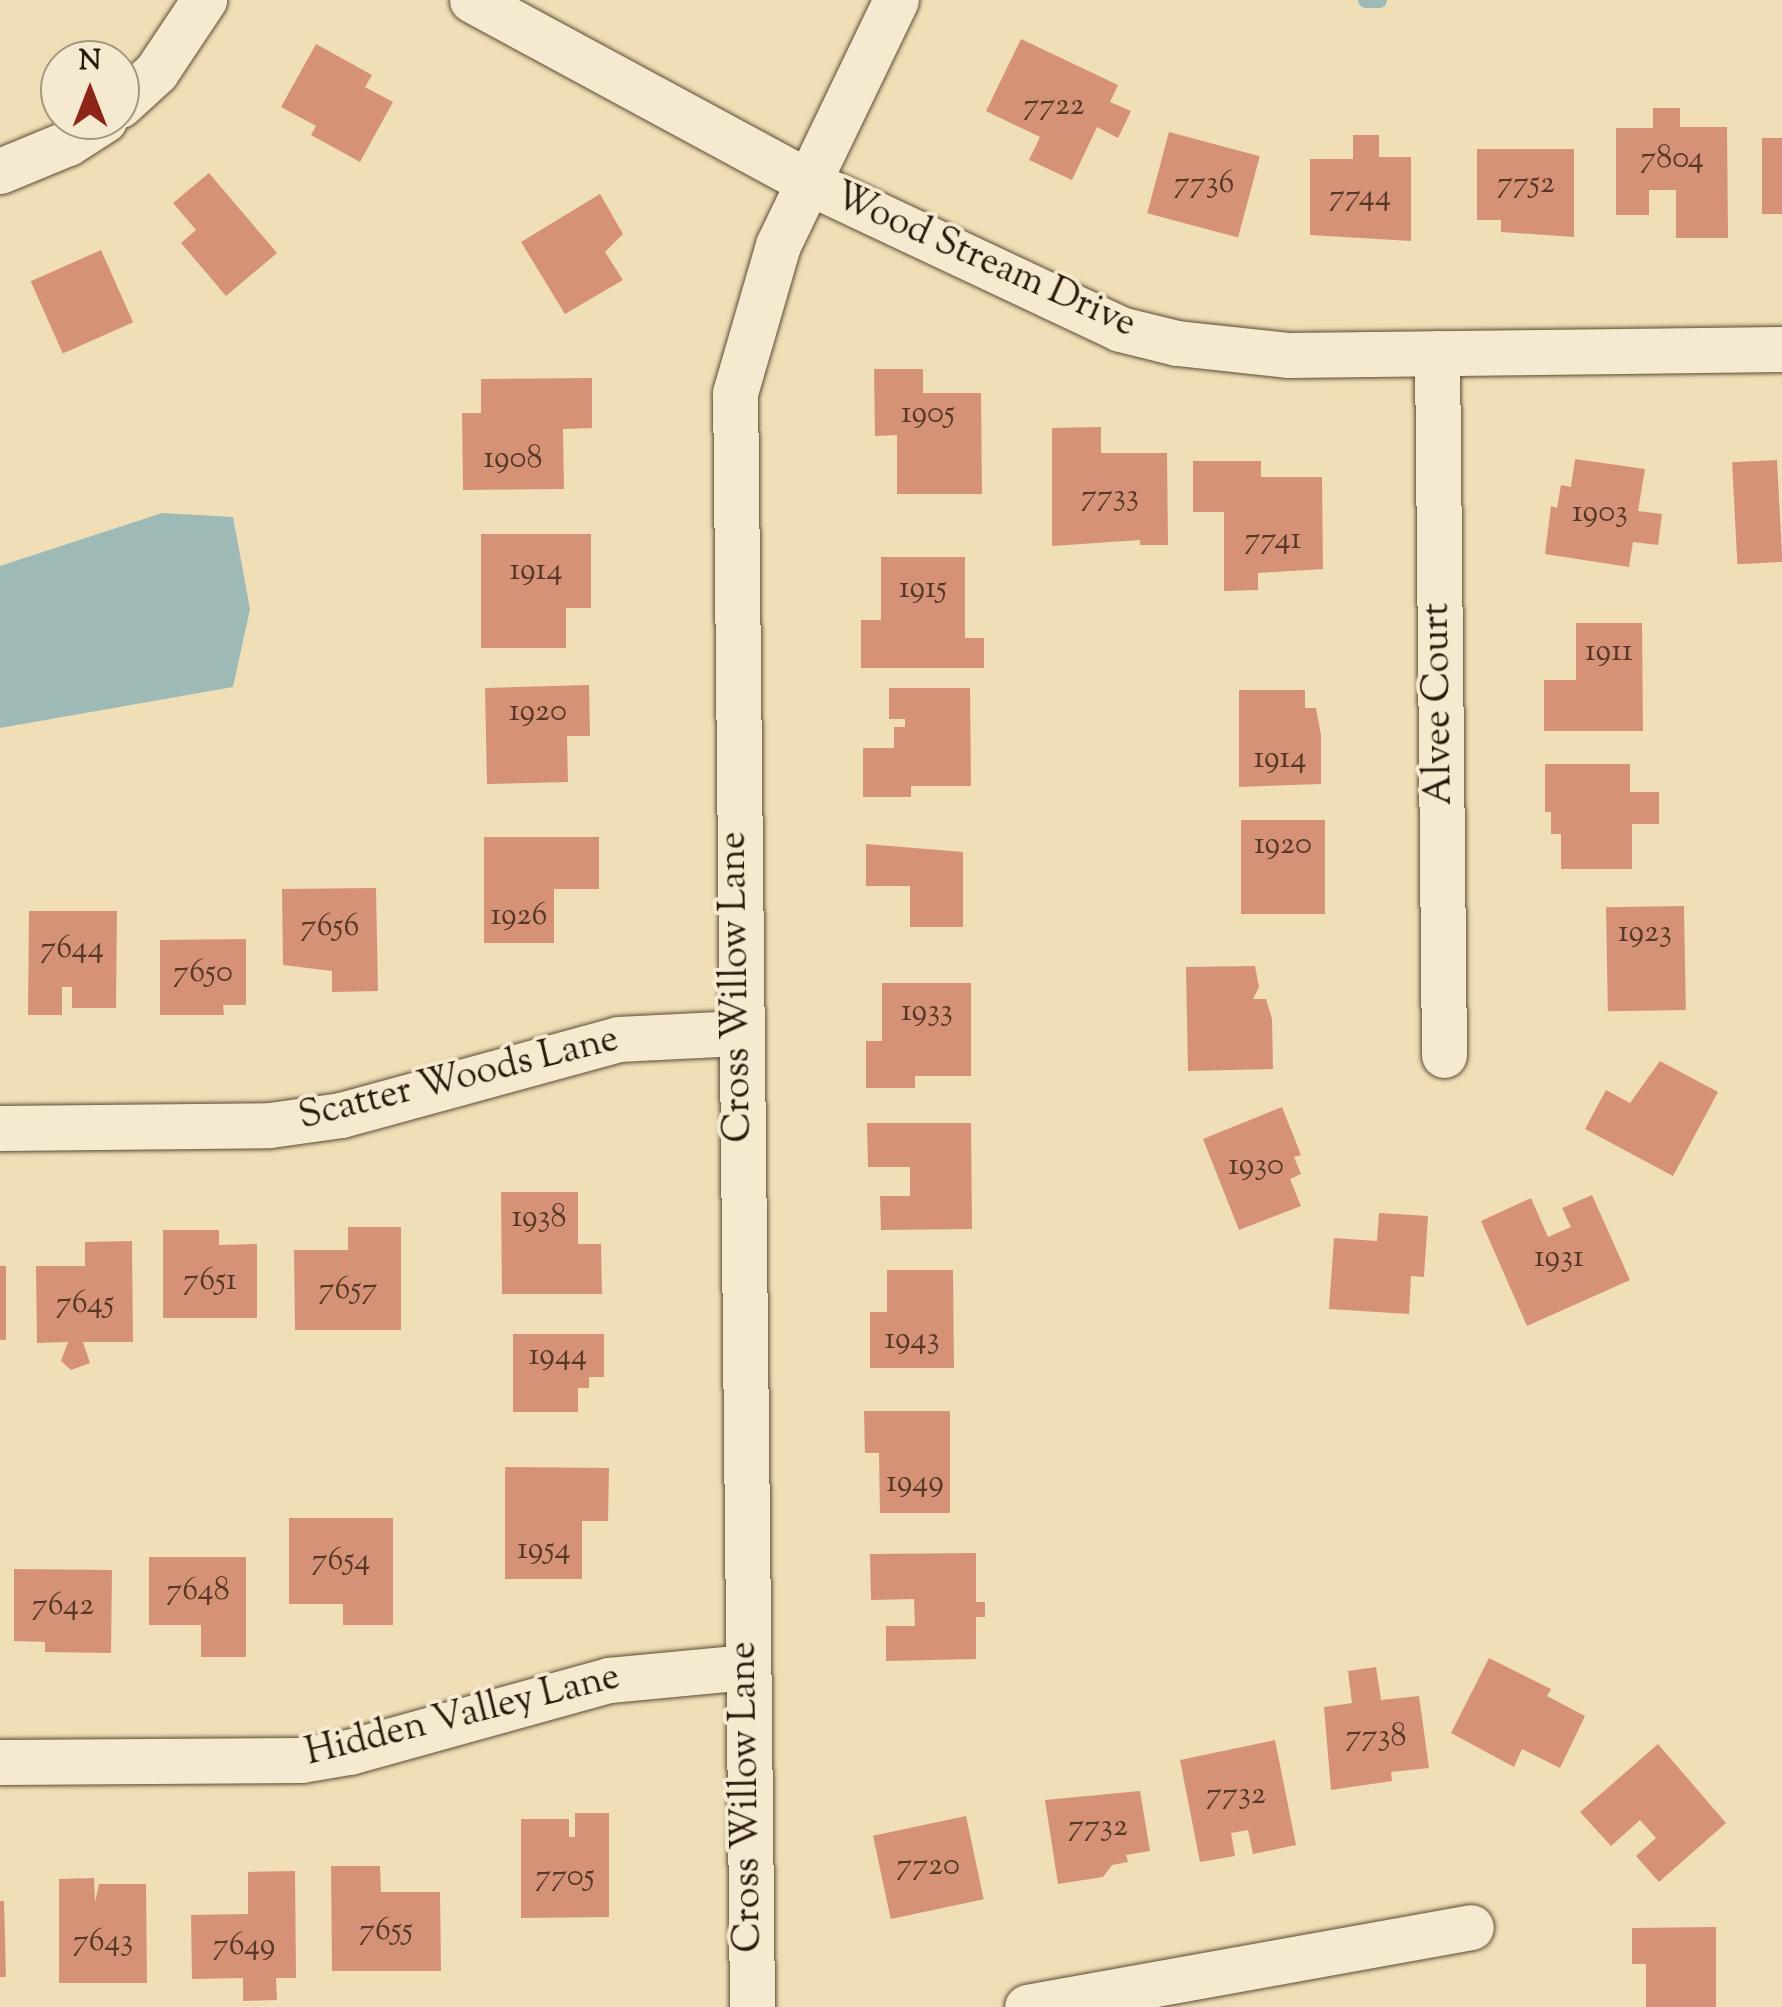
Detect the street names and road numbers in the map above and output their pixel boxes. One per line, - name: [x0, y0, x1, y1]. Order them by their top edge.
- street label: Wood Stream Drive: [826, 175, 1142, 349]
- street label: Alvee Court: [1415, 602, 1465, 806]
- street label: Cross Willow Lane: [712, 831, 764, 1143]
- street label: Scatter Woods Lane: [294, 1018, 624, 1142]
- street label: Cross Willow Lane: [722, 1641, 774, 1953]
- street label: Hidden Valley Lane: [301, 1656, 625, 1778]

